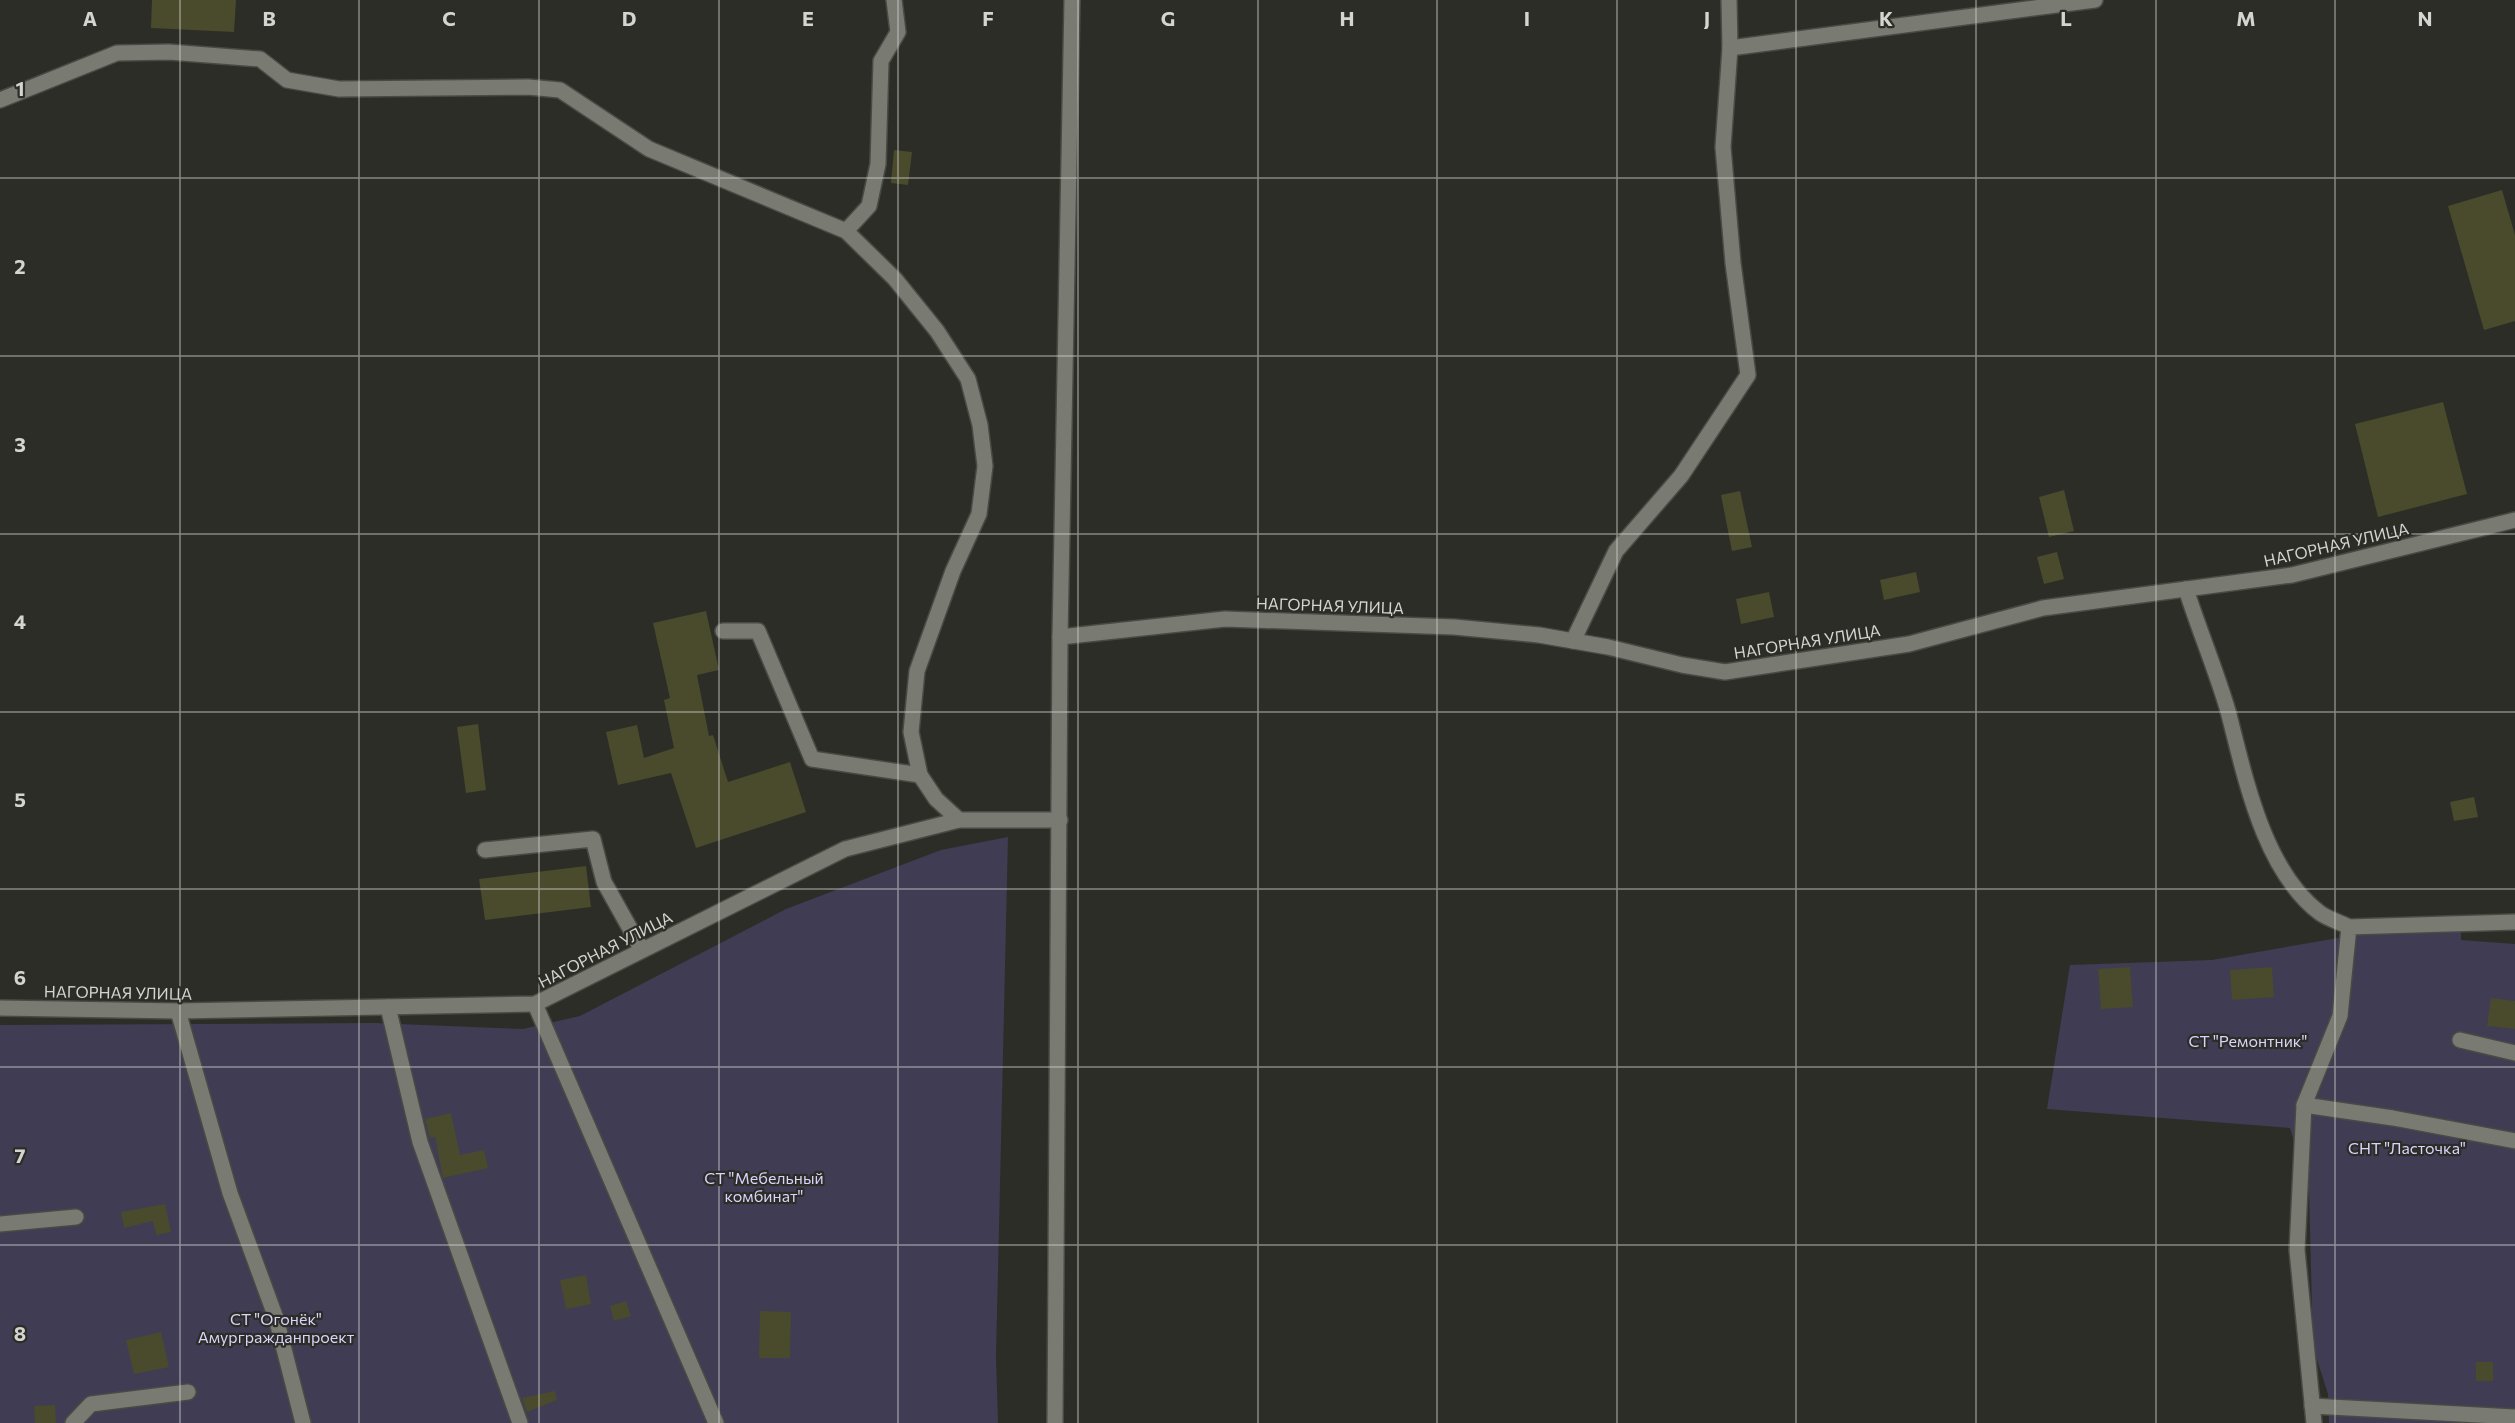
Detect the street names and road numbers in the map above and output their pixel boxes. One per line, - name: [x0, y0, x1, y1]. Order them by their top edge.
- street label: НАГОРНАЯ УЛИЦА: [2262, 518, 2410, 570]
- street label: НАГОРНАЯ УЛИЦА: [1256, 593, 1404, 617]
- street label: НАГОРНАЯ УЛИЦА: [1732, 620, 1882, 662]
- street label: НАГОРНАЯ УЛИЦА: [535, 907, 675, 991]
- street label: НАГОРНАЯ УЛИЦА: [44, 981, 192, 1003]

